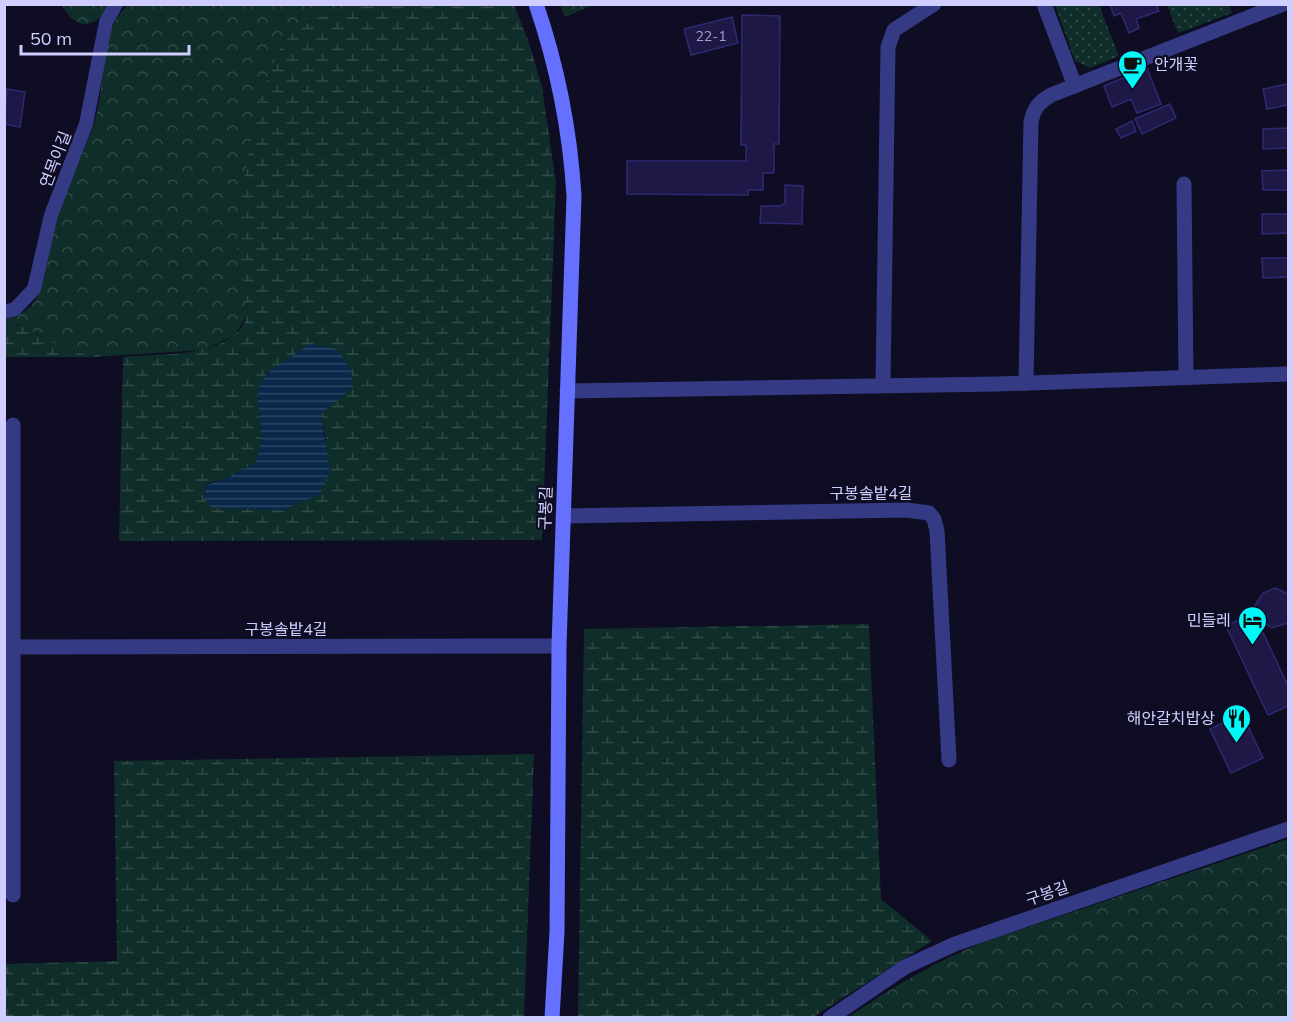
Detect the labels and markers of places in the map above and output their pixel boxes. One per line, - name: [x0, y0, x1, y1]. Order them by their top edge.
- cafe icon: 안개꽃: [1117, 48, 1149, 90]
- place label: 안개꽃: [1154, 54, 1198, 74]
- hotel icon: 민들레: [1236, 604, 1268, 646]
- place label: 민들레: [1187, 610, 1231, 630]
- restaurant icon: 해안갈치밥상: [1220, 702, 1252, 744]
- place label: 해안갈치밥상: [1127, 708, 1215, 728]

